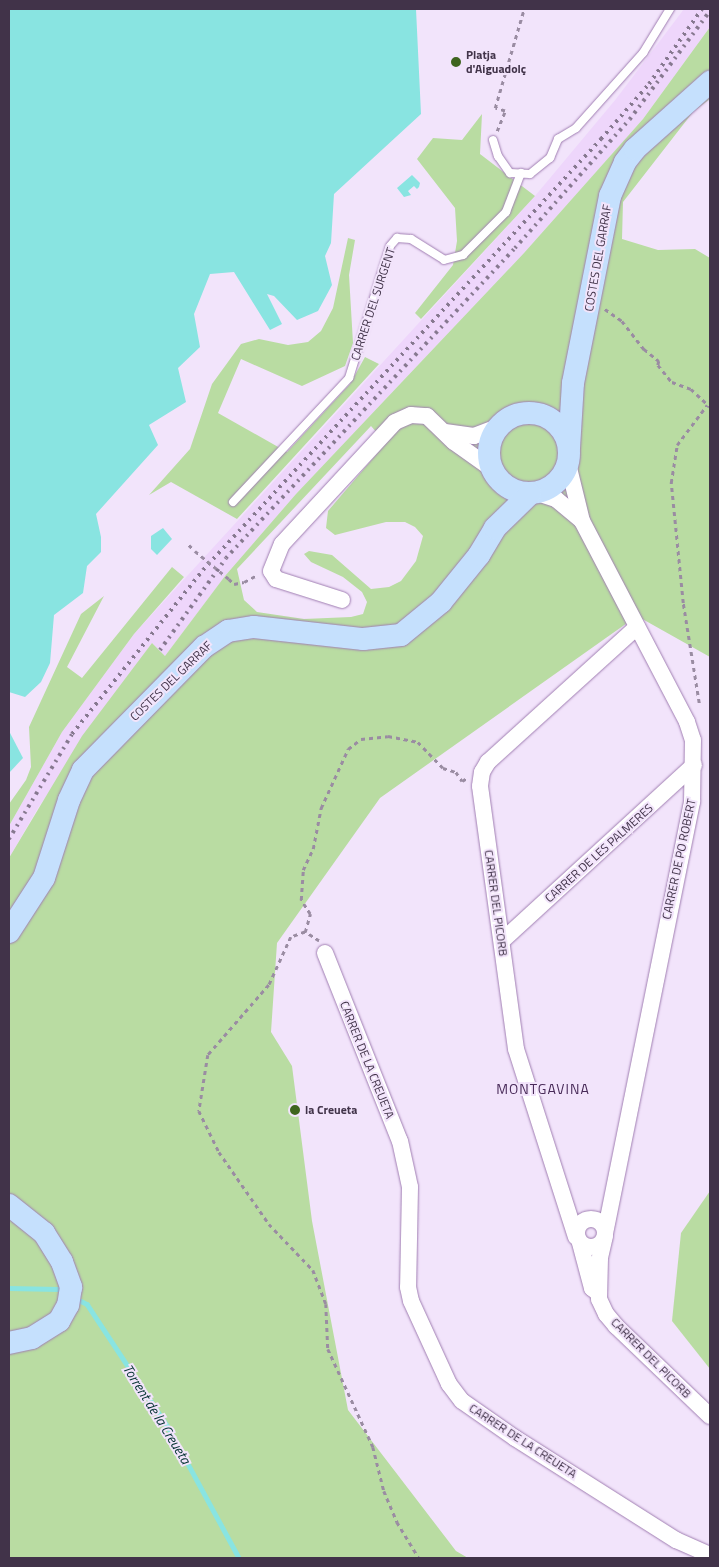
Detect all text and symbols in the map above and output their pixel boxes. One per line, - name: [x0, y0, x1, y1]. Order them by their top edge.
- place label: Platja d'Aiguadolç: [466, 48, 526, 76]
- marker: Platja d'Aiguadolç: [450, 56, 462, 68]
- street label: COSTES DEL GARRAF: [582, 203, 614, 313]
- street label: CARRER DEL SURGENT: [348, 246, 398, 362]
- street label: COSTES DEL GARRAF: [127, 638, 215, 724]
- street label: CARRER DE PO ROBERT: [659, 797, 699, 921]
- street label: CARRER DE LES PALMERES: [542, 801, 656, 905]
- street label: CARRER DEL PICORB: [481, 849, 511, 957]
- street label: CARRER DE LA CREUETA: [337, 999, 397, 1121]
- district label: MONTGAVINA: [495, 1081, 591, 1097]
- place label: la Creueta: [305, 1103, 357, 1117]
- marker: la Creueta: [289, 1104, 301, 1116]
- street label: CARRER DEL PICORB: [608, 1315, 694, 1401]
- water label: Torrent de la Creueta: [120, 1361, 194, 1467]
- street label: CARRER DE LA CREUETA: [466, 1401, 580, 1481]

